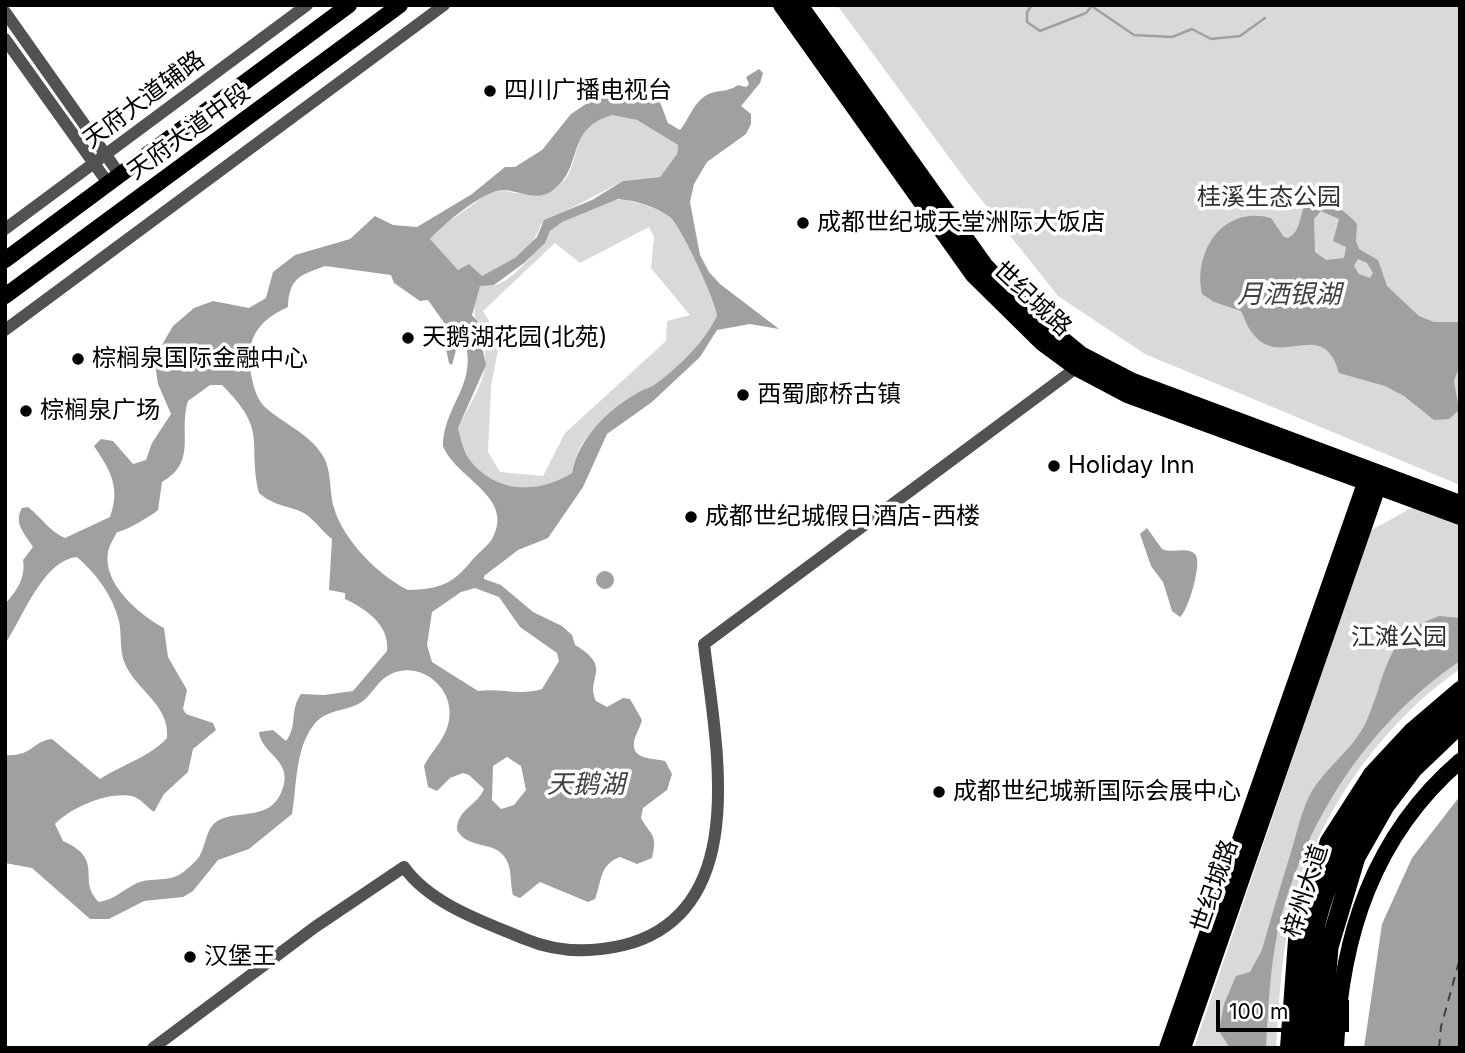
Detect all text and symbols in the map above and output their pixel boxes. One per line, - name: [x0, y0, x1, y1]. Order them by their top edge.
- street label: 天府大道辅路: [78, 45, 210, 155]
- place label: 四川广播电视台: [504, 77, 672, 105]
- street label: 天府大道中段: [122, 78, 256, 186]
- marker: 四川广播电视台: [482, 83, 498, 99]
- park label: 桂溪生态公园: [1197, 184, 1341, 212]
- place label: 成都世纪城天堂洲际大饭店: [817, 209, 1105, 237]
- marker: 成都世纪城天堂洲际大饭店: [795, 215, 811, 231]
- street label: 世纪城路: [987, 256, 1077, 342]
- water label: 月洒银湖: [1237, 279, 1341, 311]
- place label: 天鹅湖花园(北苑): [422, 324, 608, 352]
- marker: 天鹅湖花园(北苑): [400, 330, 416, 346]
- place label: 棕榈泉国际金融中心: [92, 345, 308, 373]
- marker: 棕榈泉国际金融中心: [70, 351, 86, 367]
- place label: 西蜀廊桥古镇: [757, 381, 901, 409]
- marker: 西蜀廊桥古镇: [735, 387, 751, 403]
- place label: 棕榈泉广场: [40, 397, 160, 425]
- marker: 棕榈泉广场: [18, 403, 34, 419]
- place label: Holiday Inn: [1068, 452, 1195, 480]
- marker: Holiday Inn: [1046, 458, 1062, 474]
- place label: 成都世纪城假日酒店-西楼: [705, 503, 980, 531]
- marker: 成都世纪城假日酒店-西楼: [683, 509, 699, 525]
- park label: 江滩公园: [1351, 624, 1447, 652]
- water label: 天鹅湖: [547, 769, 625, 801]
- place label: 成都世纪城新国际会展中心: [953, 778, 1241, 806]
- marker: 成都世纪城新国际会展中心: [931, 784, 947, 800]
- street label: 世纪城路: [1186, 836, 1244, 936]
- street label: 梓州大道: [1277, 841, 1335, 941]
- place label: 汉堡王: [204, 943, 276, 971]
- marker: 汉堡王: [182, 949, 198, 965]
- scale bar: [1220, 986, 1353, 1030]
- text: 100 m: [1229, 999, 1288, 1024]

